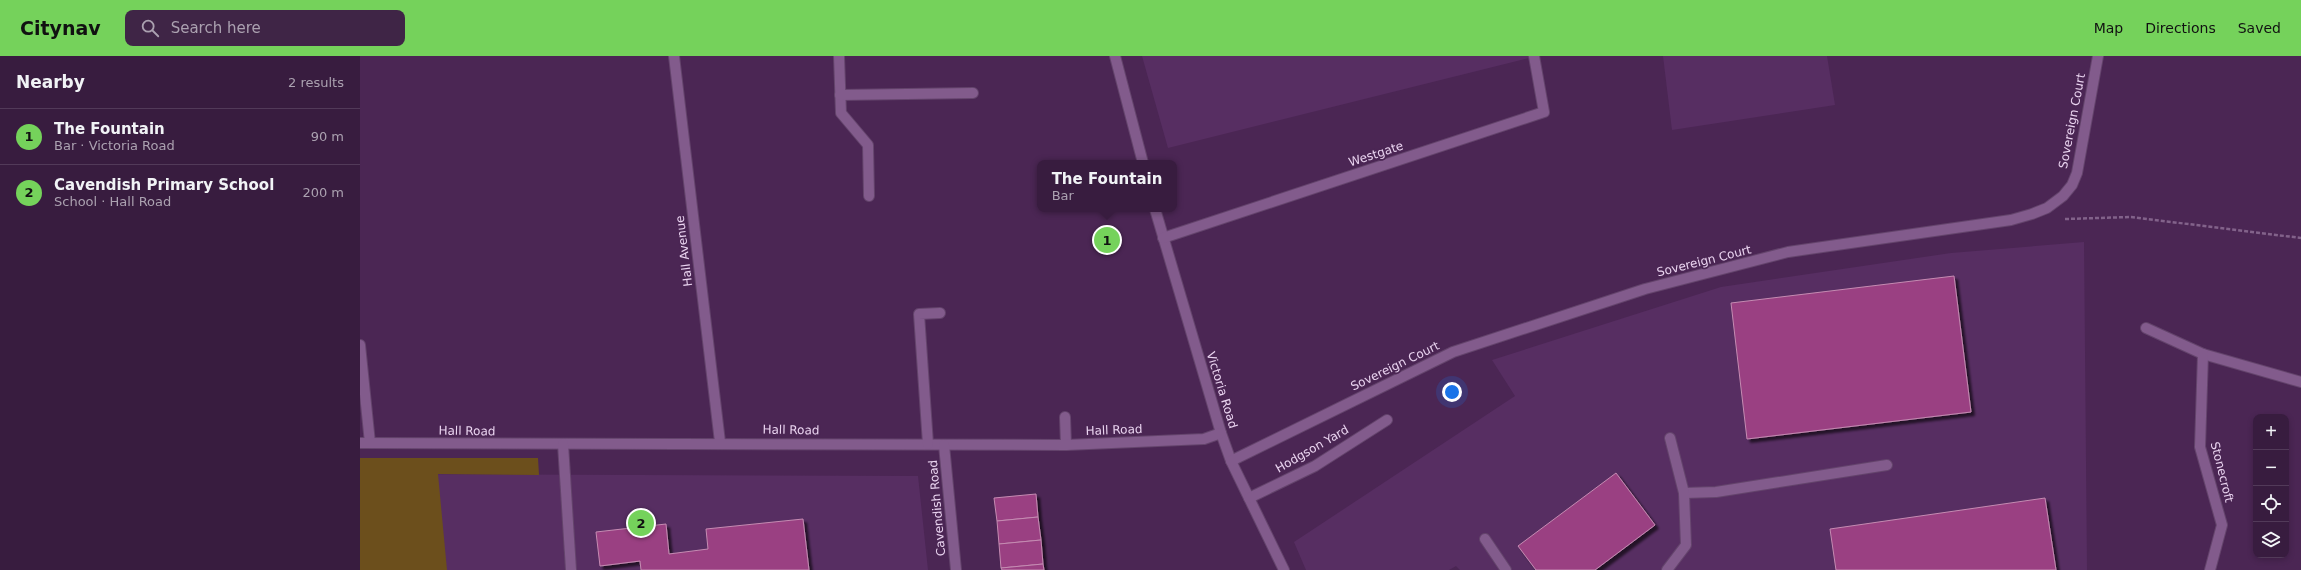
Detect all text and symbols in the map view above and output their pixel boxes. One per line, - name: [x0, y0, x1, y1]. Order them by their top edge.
- search box: [125, 10, 405, 46]
- text: Citynav: [20, 17, 101, 39]
- icon: search: [139, 17, 161, 39]
- text: Search here: [171, 19, 261, 37]
- text: Map: [2094, 20, 2123, 36]
- text: Directions: [2145, 20, 2216, 36]
- text: Saved: [2238, 20, 2281, 36]
- text: Nearby: [16, 72, 85, 92]
- street label: Sovereign Court: [2056, 72, 2088, 170]
- text: 2 results: [288, 75, 344, 90]
- text: The Fountain: [54, 120, 165, 138]
- text: 1: [24, 129, 34, 144]
- text: 90 m: [311, 129, 344, 144]
- text: Bar · Victoria Road: [54, 138, 175, 153]
- street label: Westgate: [1347, 139, 1405, 169]
- popup: [1037, 160, 1177, 212]
- text: The Fountain: [1052, 170, 1162, 188]
- text: Cavendish Primary School: [54, 176, 274, 194]
- text: 2: [24, 185, 34, 200]
- text: 200 m: [302, 185, 344, 200]
- text: Bar: [1052, 188, 1074, 203]
- text: School · Hall Road: [54, 194, 171, 209]
- street label: Hall Avenue: [673, 215, 695, 287]
- pin: 1: [1094, 225, 1120, 255]
- street label: Sovereign Court: [1655, 242, 1753, 280]
- street label: Sovereign Court: [1348, 338, 1442, 394]
- street label: Victoria Road: [1204, 350, 1240, 430]
- your location: [1442, 382, 1462, 402]
- map controls: [2253, 414, 2289, 558]
- button: +: [2253, 414, 2289, 450]
- street label: Hall Road: [1085, 422, 1143, 438]
- street label: Hodgson Yard: [1273, 422, 1351, 476]
- street label: Hall Road: [762, 423, 820, 437]
- street label: Hall Road: [438, 424, 496, 438]
- street label: Stonecroft: [2208, 440, 2236, 504]
- button: −: [2253, 450, 2289, 486]
- street label: Cavendish Road: [926, 459, 948, 557]
- button: locate: [2253, 486, 2289, 522]
- pin: 2: [628, 508, 654, 538]
- button: layers: [2253, 522, 2289, 558]

